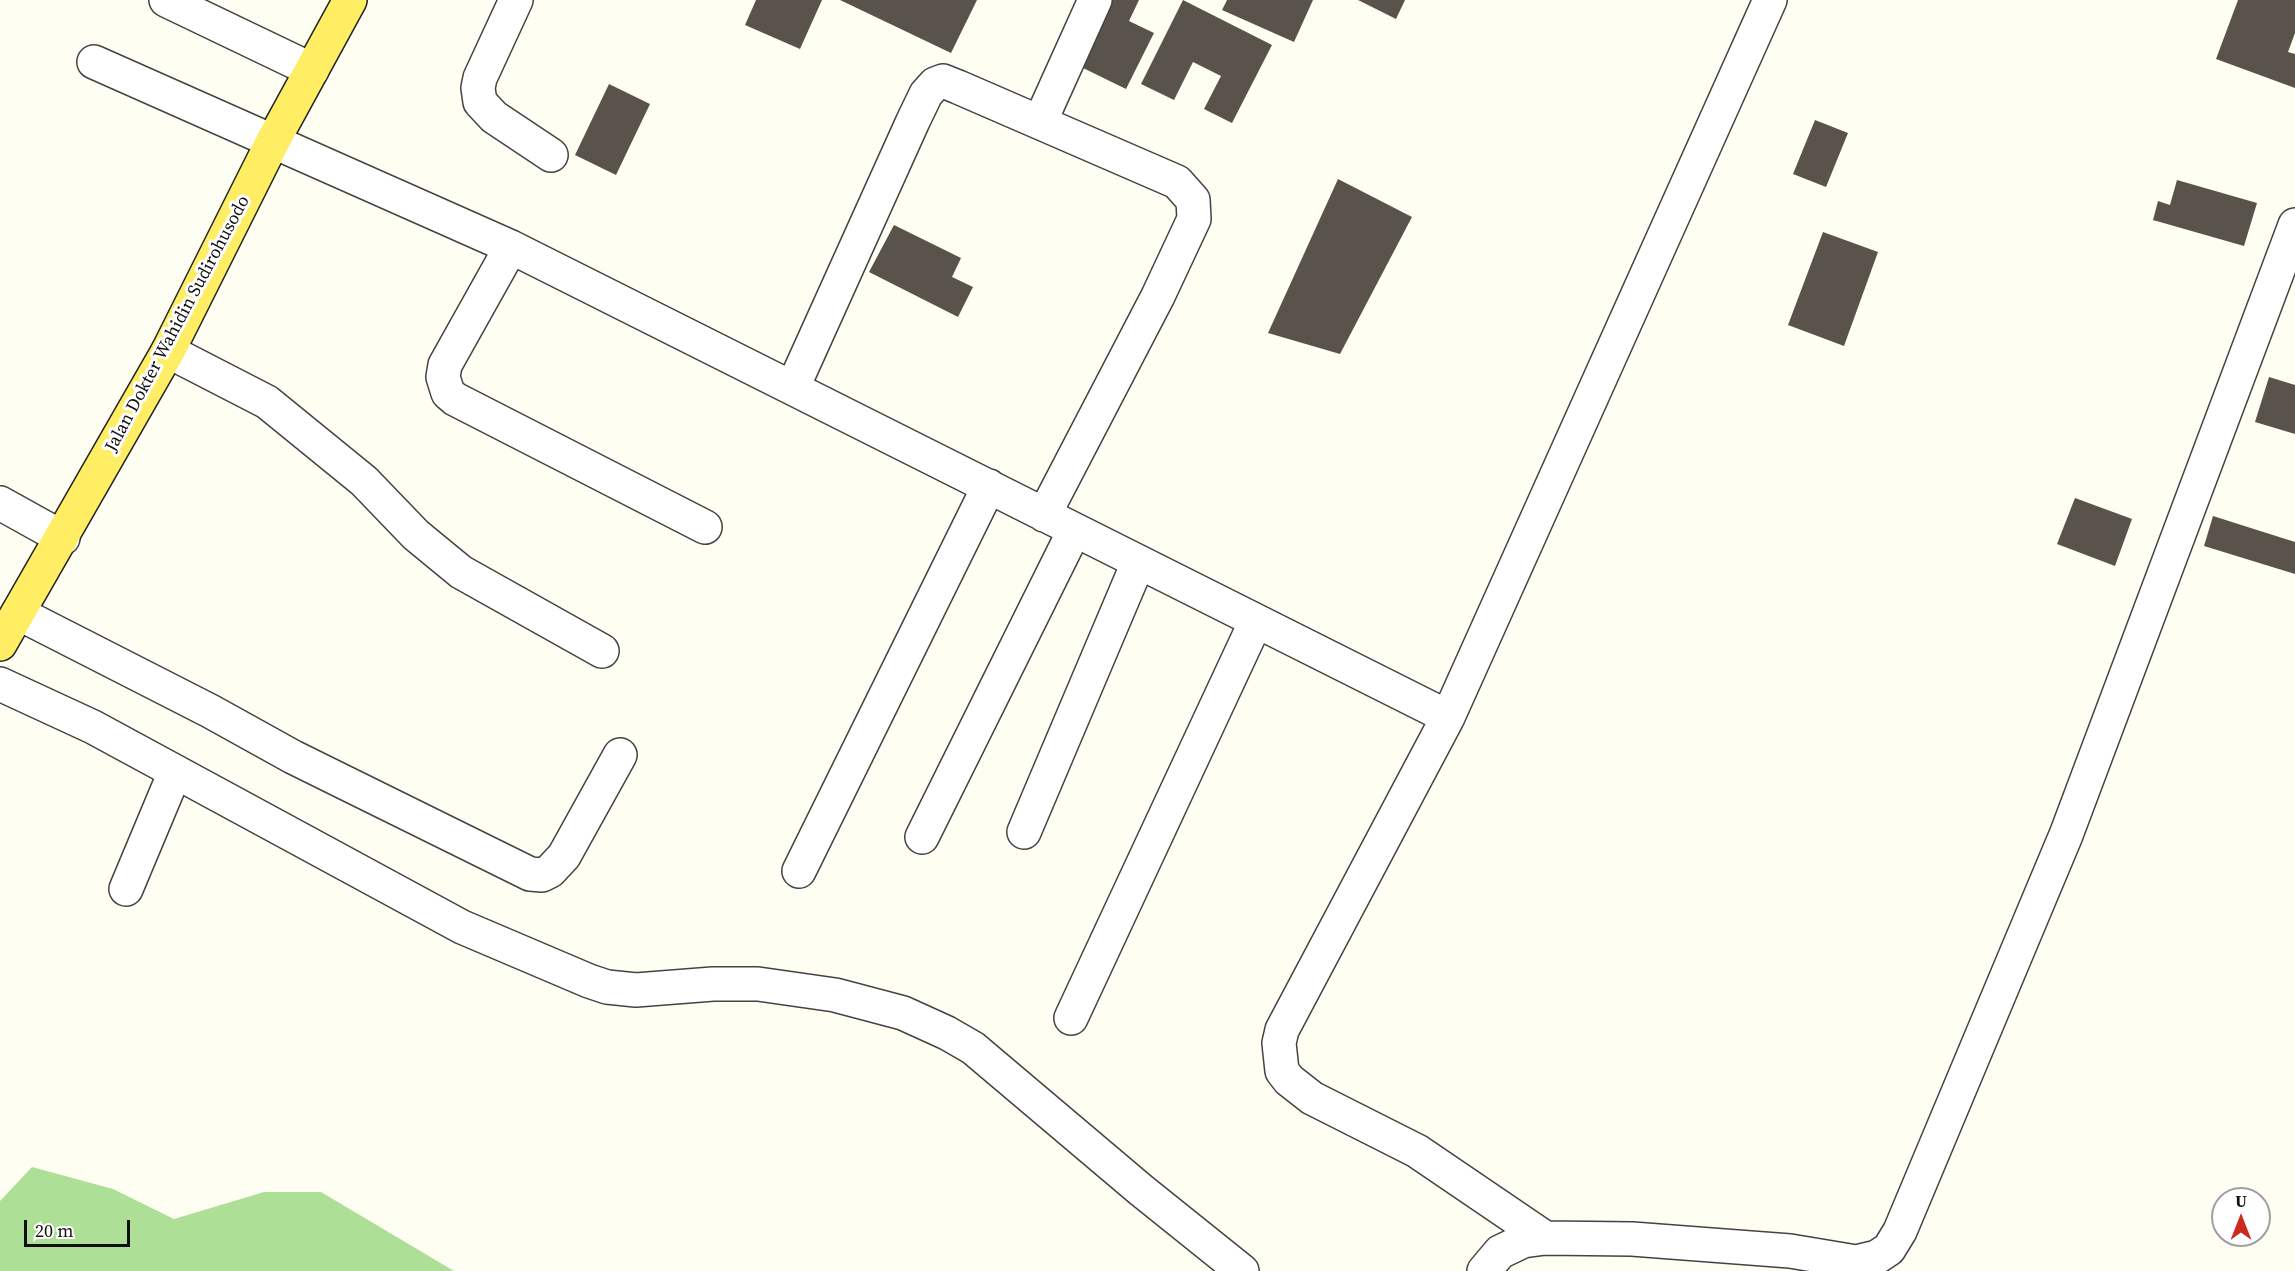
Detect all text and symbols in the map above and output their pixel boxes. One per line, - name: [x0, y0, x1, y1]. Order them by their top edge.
- street label: Jalan Dokter Wahidin Sudirohusodo: [101, 192, 255, 456]
- north arrow: [2211, 1187, 2271, 1247]
- text: U: [2235, 1190, 2247, 1212]
- scale bar: [27, 1208, 134, 1246]
- text: 20 m: [35, 1218, 73, 1243]

